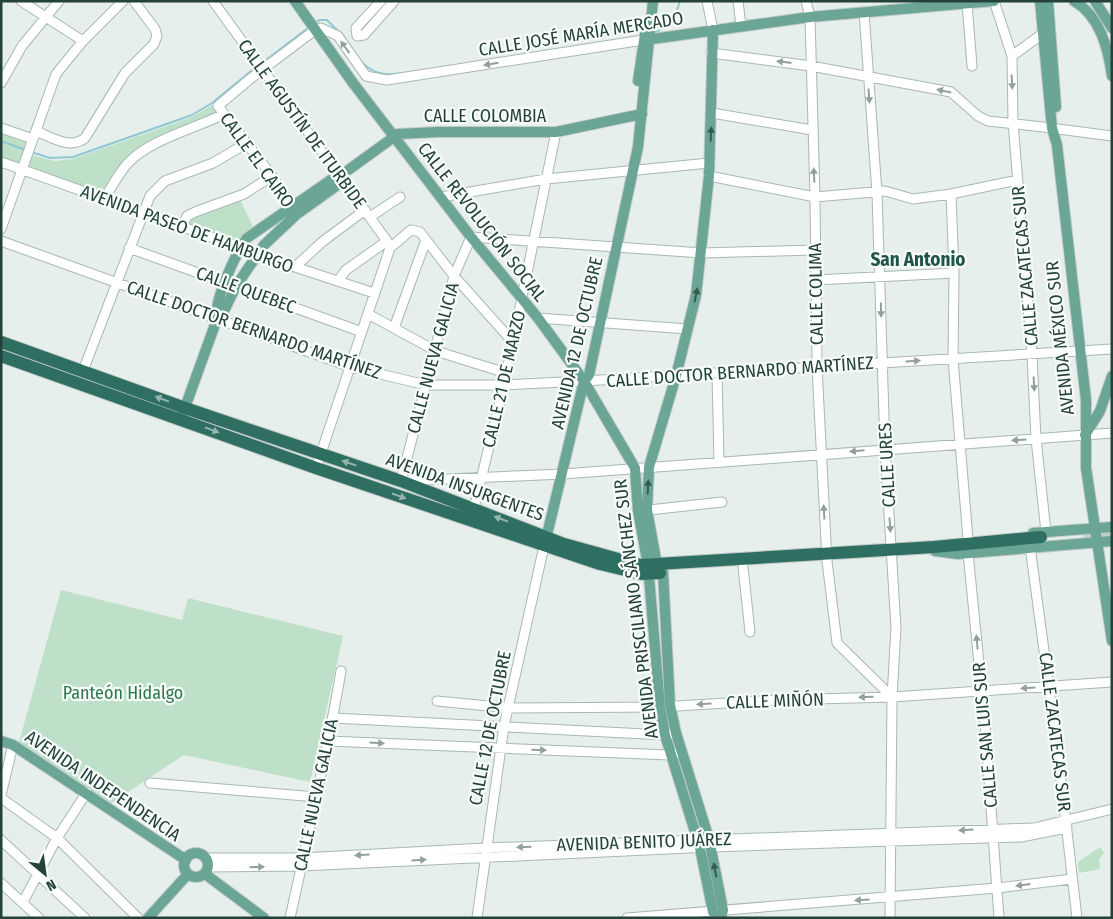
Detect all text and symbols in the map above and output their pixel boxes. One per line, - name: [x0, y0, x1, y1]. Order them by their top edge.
- street label: CALLE JOSÉ MARÍA MERCADO: [477, 6, 685, 61]
- street label: CALLE AGUSTÍN DE ITURBIDE: [233, 34, 372, 213]
- one-way arrow: [340, 40, 350, 54]
- one-way arrow: [776, 58, 792, 66]
- one-way arrow: [483, 60, 499, 68]
- one-way arrow: [1009, 75, 1017, 91]
- one-way arrow: [937, 87, 952, 95]
- one-way arrow: [865, 88, 873, 104]
- street label: CALLE COLOMBIA: [424, 105, 547, 127]
- street label: CALLE EL CAIRO: [215, 108, 299, 212]
- one-way arrow: [707, 125, 715, 141]
- street label: CALLE REVOLUCIÓN SOCIAL: [413, 138, 551, 306]
- one-way arrow: [810, 166, 818, 182]
- street label: AVENIDA PASEO DE HAMBURGO: [78, 180, 296, 278]
- street label: CALLE ZACATECAS SUR: [1007, 185, 1043, 347]
- street label: CALLE COLIMA: [804, 242, 828, 345]
- district label: San Antonio: [870, 248, 966, 271]
- street label: AVENIDA 12 DE OCTUBRE: [546, 255, 608, 431]
- street label: AVENIDA MÉXICO SUR: [1040, 260, 1079, 416]
- street label: CALLE QUEBEC: [193, 262, 299, 318]
- street label: CALLE DOCTOR BERNARDO MARTÍNEZ: [124, 275, 385, 384]
- street label: CALLE NUEVA GALICIA: [402, 279, 464, 436]
- one-way arrow: [692, 287, 700, 303]
- one-way arrow: [877, 302, 885, 318]
- street label: CALLE 21 DE MARZO: [477, 308, 531, 450]
- street label: CALLE DOCTOR BERNARDO MARTÍNEZ: [606, 351, 874, 392]
- one-way arrow: [905, 357, 921, 365]
- one-way arrow: [1030, 376, 1038, 392]
- one-way arrow: [154, 395, 169, 402]
- street label: CALLE URES: [874, 422, 900, 508]
- one-way arrow: [205, 427, 220, 434]
- one-way arrow: [1010, 436, 1026, 444]
- street label: AVENIDA INSURGENTES: [383, 448, 547, 526]
- one-way arrow: [848, 448, 864, 456]
- one-way arrow: [341, 459, 356, 466]
- street label: AVENIDA PRISCILIANO SÁNCHEZ SUR: [608, 478, 663, 740]
- one-way arrow: [645, 478, 653, 494]
- one-way arrow: [391, 493, 406, 500]
- one-way arrow: [819, 504, 827, 520]
- one-way arrow: [493, 515, 508, 523]
- one-way arrow: [886, 517, 894, 533]
- one-way arrow: [972, 634, 980, 650]
- street label: CALLE 12 DE OCTUBRE: [464, 649, 516, 807]
- street label: CALLE ZACATECAS SUR: [1034, 651, 1076, 813]
- street label: CALLE SAN LUIS SUR: [968, 661, 1002, 809]
- park label: Panteón Hidalgo: [63, 682, 183, 704]
- one-way arrow: [1020, 684, 1036, 692]
- street label: CALLE MIÑÓN: [726, 688, 824, 714]
- one-way arrow: [858, 694, 874, 702]
- one-way arrow: [695, 700, 711, 708]
- street label: CALLE NUEVA GALICIA: [289, 716, 343, 873]
- street label: AVENIDA INDEPENDENCIA: [21, 726, 185, 847]
- one-way arrow: [369, 740, 385, 748]
- one-way arrow: [532, 747, 548, 755]
- street label: AVENIDA BENITO JUÁREZ: [556, 827, 732, 856]
- one-way arrow: [958, 827, 974, 835]
- one-way arrow: [516, 843, 532, 851]
- north arrow: [20, 849, 70, 899]
- one-way arrow: [353, 851, 369, 859]
- one-way arrow: [412, 855, 428, 863]
- one-way arrow: [711, 862, 719, 878]
- one-way arrow: [249, 863, 265, 871]
- text: N: [43, 875, 59, 894]
- one-way arrow: [1015, 881, 1031, 889]
- one-way arrow: [853, 896, 869, 904]

